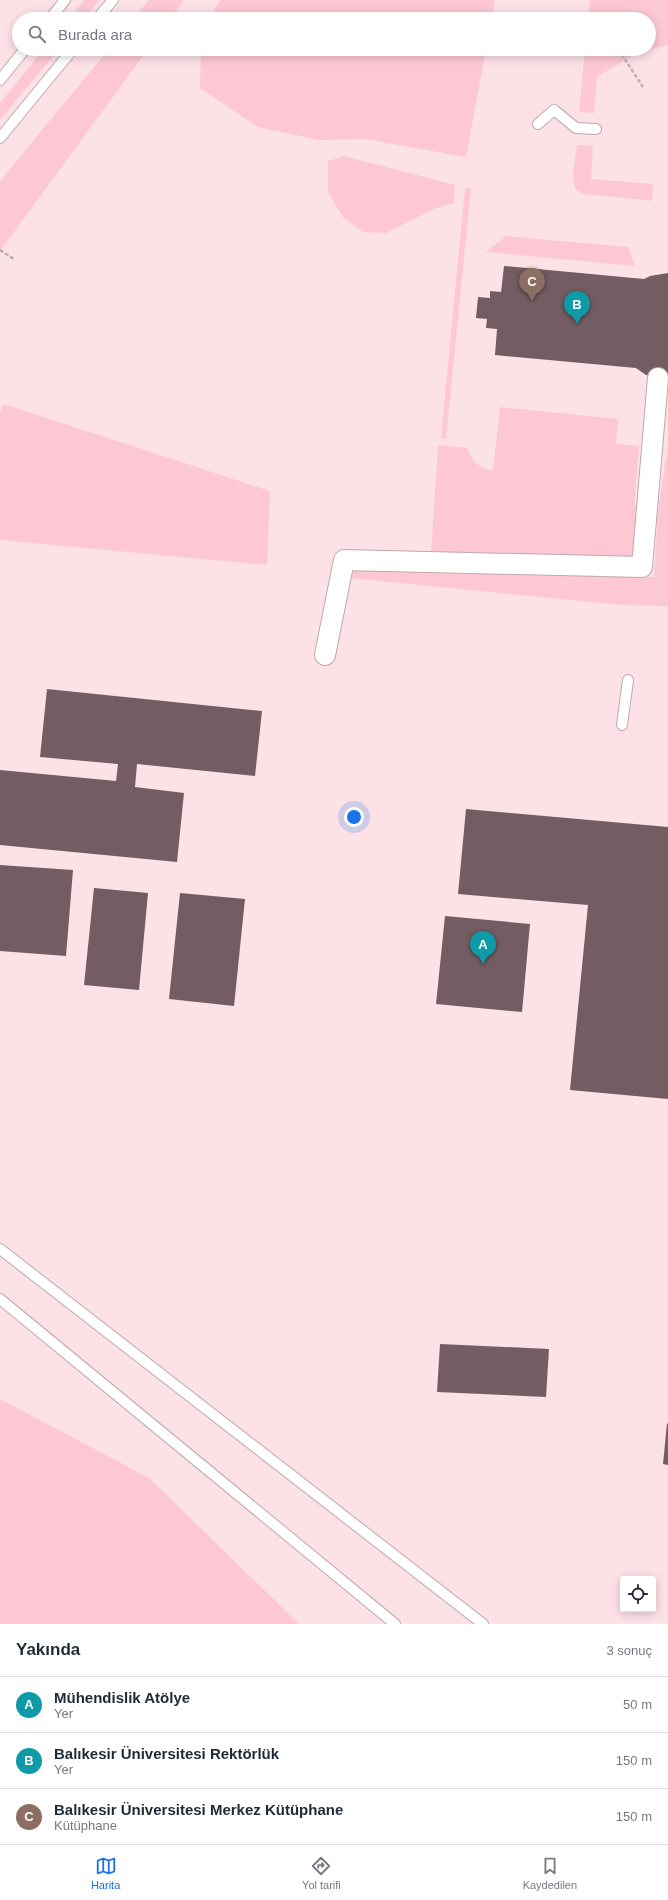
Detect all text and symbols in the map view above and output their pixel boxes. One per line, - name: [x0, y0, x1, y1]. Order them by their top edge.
- search box: [12, 12, 656, 56]
- icon: search: [26, 23, 48, 45]
- text: Burada ara: [58, 26, 132, 43]
- pin: C: [519, 268, 545, 301]
- pin: B: [564, 291, 590, 324]
- your location: [344, 807, 364, 827]
- pin: A: [470, 931, 496, 964]
- map controls: [620, 1576, 656, 1612]
- button: locate: [620, 1576, 656, 1612]
- text: Yakında: [16, 1640, 80, 1659]
- text: 3 sonuç: [606, 1643, 652, 1658]
- text: Mühendislik Atölye: [54, 1689, 190, 1706]
- text: A: [24, 1697, 34, 1712]
- text: 50 m: [623, 1697, 652, 1712]
- text: Yer: [54, 1706, 73, 1721]
- text: Balıkesir Üniversitesi Rektörlük: [54, 1745, 279, 1762]
- text: B: [24, 1753, 34, 1768]
- text: 150 m: [616, 1753, 652, 1768]
- text: Yer: [54, 1762, 73, 1777]
- text: Balıkesir Üniversitesi Merkez Kütüphane: [54, 1801, 343, 1818]
- text: C: [24, 1809, 34, 1824]
- text: 150 m: [616, 1809, 652, 1824]
- text: Kütüphane: [54, 1818, 117, 1833]
- tab: Harita: [91, 1855, 120, 1891]
- tab: Yol tarifi: [302, 1855, 341, 1891]
- tab: Kaydedilen: [523, 1855, 577, 1891]

